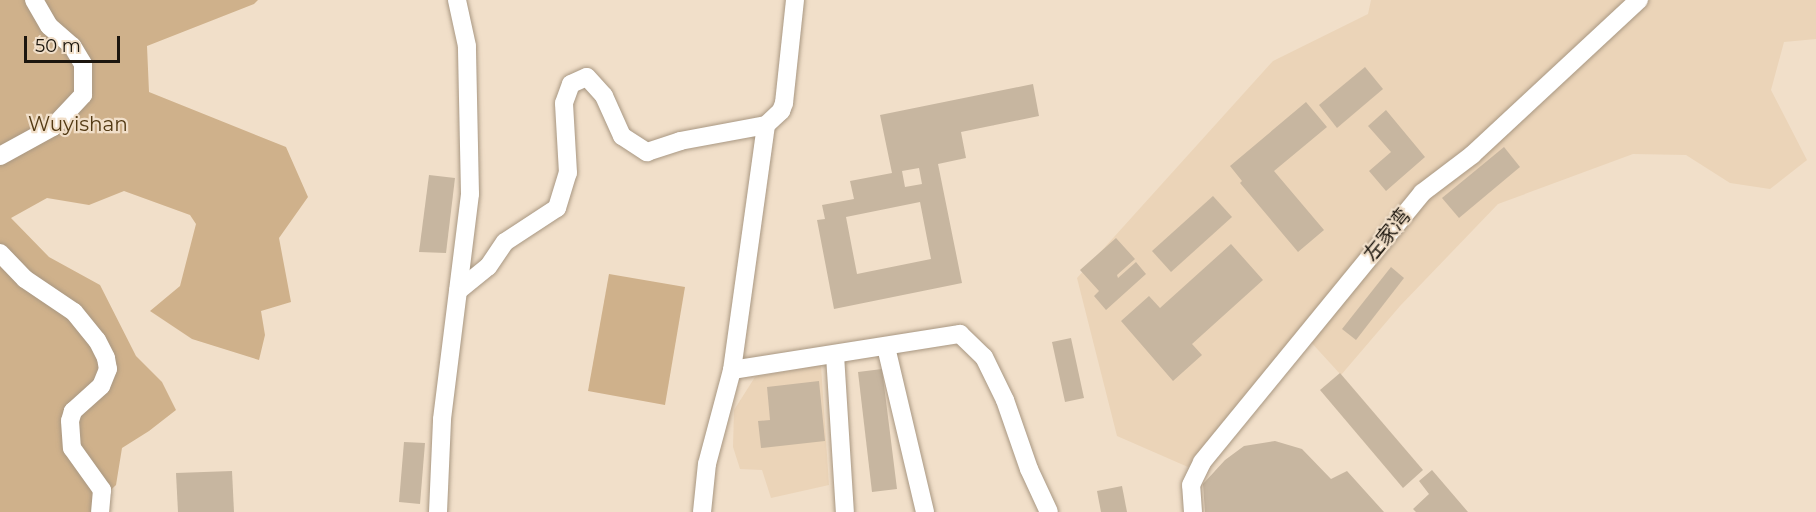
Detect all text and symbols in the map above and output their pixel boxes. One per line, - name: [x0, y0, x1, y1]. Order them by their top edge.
- scale bar: [27, 24, 123, 62]
- text: 50 m: [35, 35, 81, 57]
- park label: Wuyishan: [28, 112, 128, 136]
- street label: 左家湾: [1359, 204, 1415, 266]

